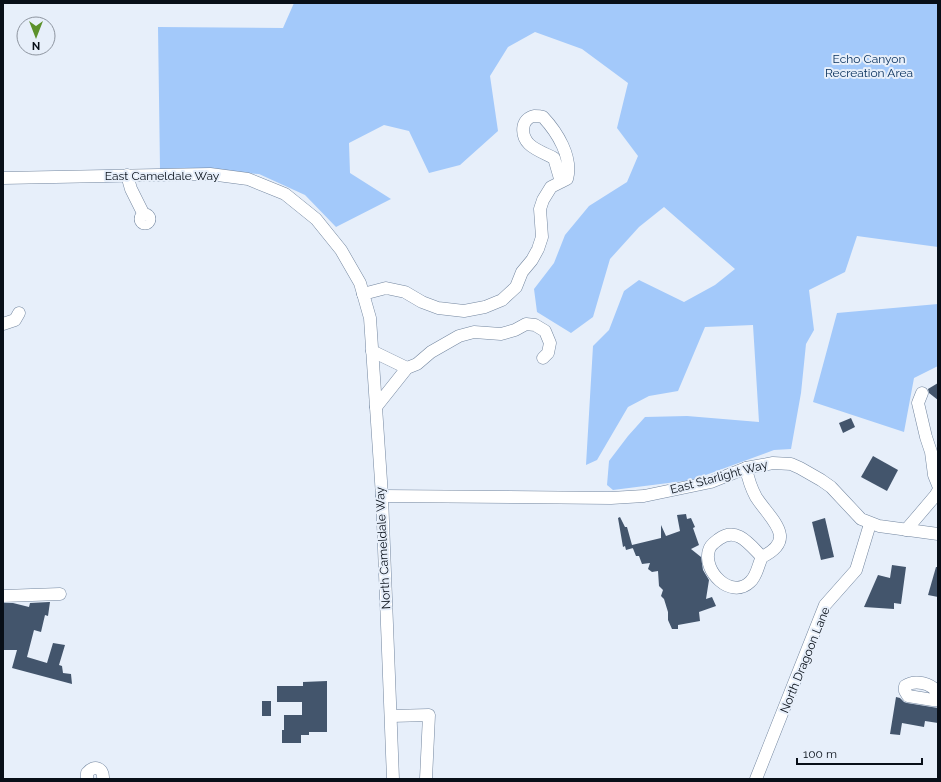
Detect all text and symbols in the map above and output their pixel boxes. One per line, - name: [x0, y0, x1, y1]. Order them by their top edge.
- north arrow: [16, 16, 56, 56]
- text: N: [32, 39, 40, 52]
- park label: Echo Canyon Recreation Area: [825, 52, 913, 80]
- street label: East Cameldale Way: [105, 169, 220, 183]
- street label: East Starlight Way: [669, 457, 770, 497]
- street label: North Cameldale Way: [373, 486, 393, 610]
- street label: North Dragoon Lane: [777, 605, 833, 715]
- scale bar: [797, 740, 922, 766]
- text: 100 m: [803, 747, 837, 761]

